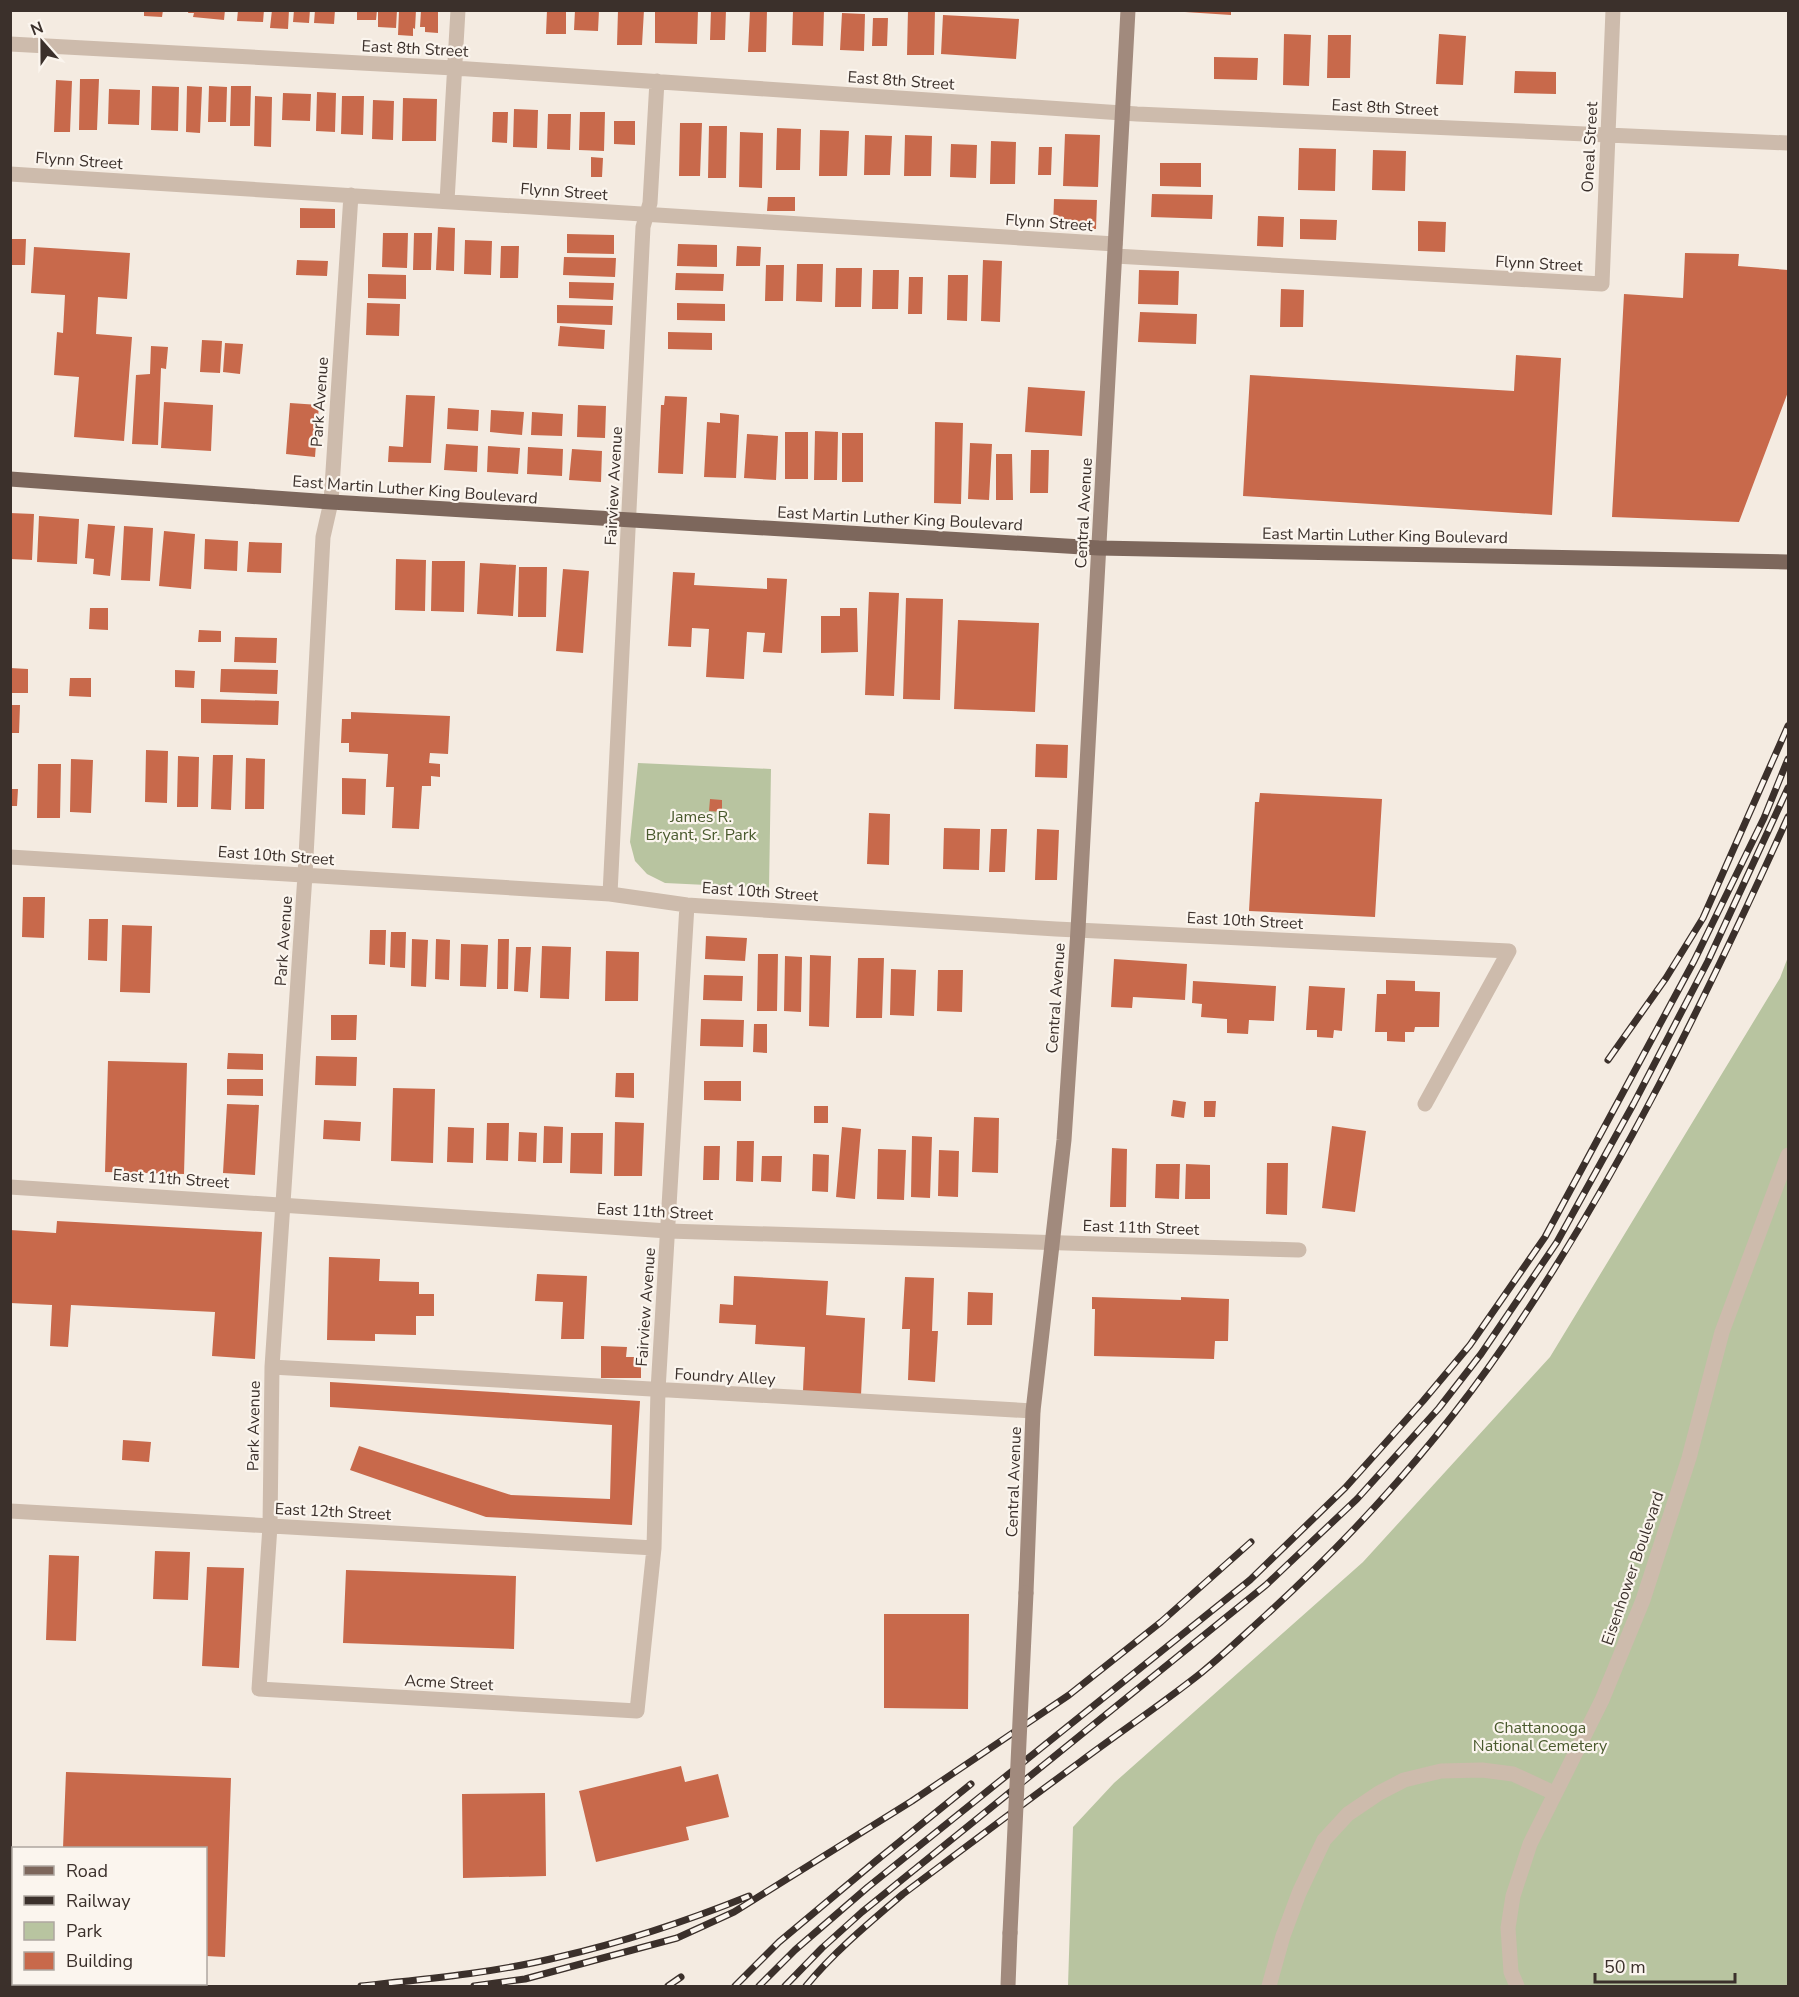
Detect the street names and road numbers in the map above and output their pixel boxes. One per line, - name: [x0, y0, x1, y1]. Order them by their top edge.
- street label: East 8th Street: [361, 35, 469, 63]
- street label: East 8th Street: [847, 66, 955, 96]
- street label: East 8th Street: [1331, 94, 1439, 122]
- street label: Oneal Street: [1577, 101, 1603, 193]
- street label: Flynn Street: [35, 147, 124, 175]
- street label: Flynn Street: [520, 178, 609, 206]
- street label: Flynn Street: [1005, 209, 1094, 237]
- street label: Flynn Street: [1495, 251, 1584, 277]
- street label: Park Avenue: [306, 356, 334, 448]
- street label: Fairview Avenue: [600, 426, 628, 546]
- street label: Central Avenue: [1070, 457, 1098, 569]
- street label: East Martin Luther King Boulevard: [291, 470, 538, 510]
- street label: East Martin Luther King Boulevard: [777, 502, 1023, 536]
- street label: East Martin Luther King Boulevard: [1262, 523, 1508, 549]
- street label: East 10th Street: [217, 841, 335, 871]
- street label: East 10th Street: [701, 877, 819, 907]
- street label: Park Avenue: [270, 895, 298, 987]
- street label: East 10th Street: [1186, 907, 1304, 935]
- street label: Central Avenue: [1041, 942, 1071, 1054]
- street label: East 11th Street: [112, 1164, 230, 1194]
- street label: East 11th Street: [596, 1198, 714, 1226]
- street label: East 11th Street: [1082, 1215, 1200, 1241]
- street label: Fairview Avenue: [631, 1247, 661, 1367]
- street label: Foundry Alley: [674, 1363, 777, 1391]
- street label: Park Avenue: [242, 1381, 266, 1471]
- street label: Central Avenue: [1001, 1426, 1027, 1538]
- street label: Eisenhower Boulevard: [1596, 1489, 1670, 1648]
- street label: East 12th Street: [274, 1498, 392, 1526]
- street label: Acme Street: [404, 1670, 494, 1696]

